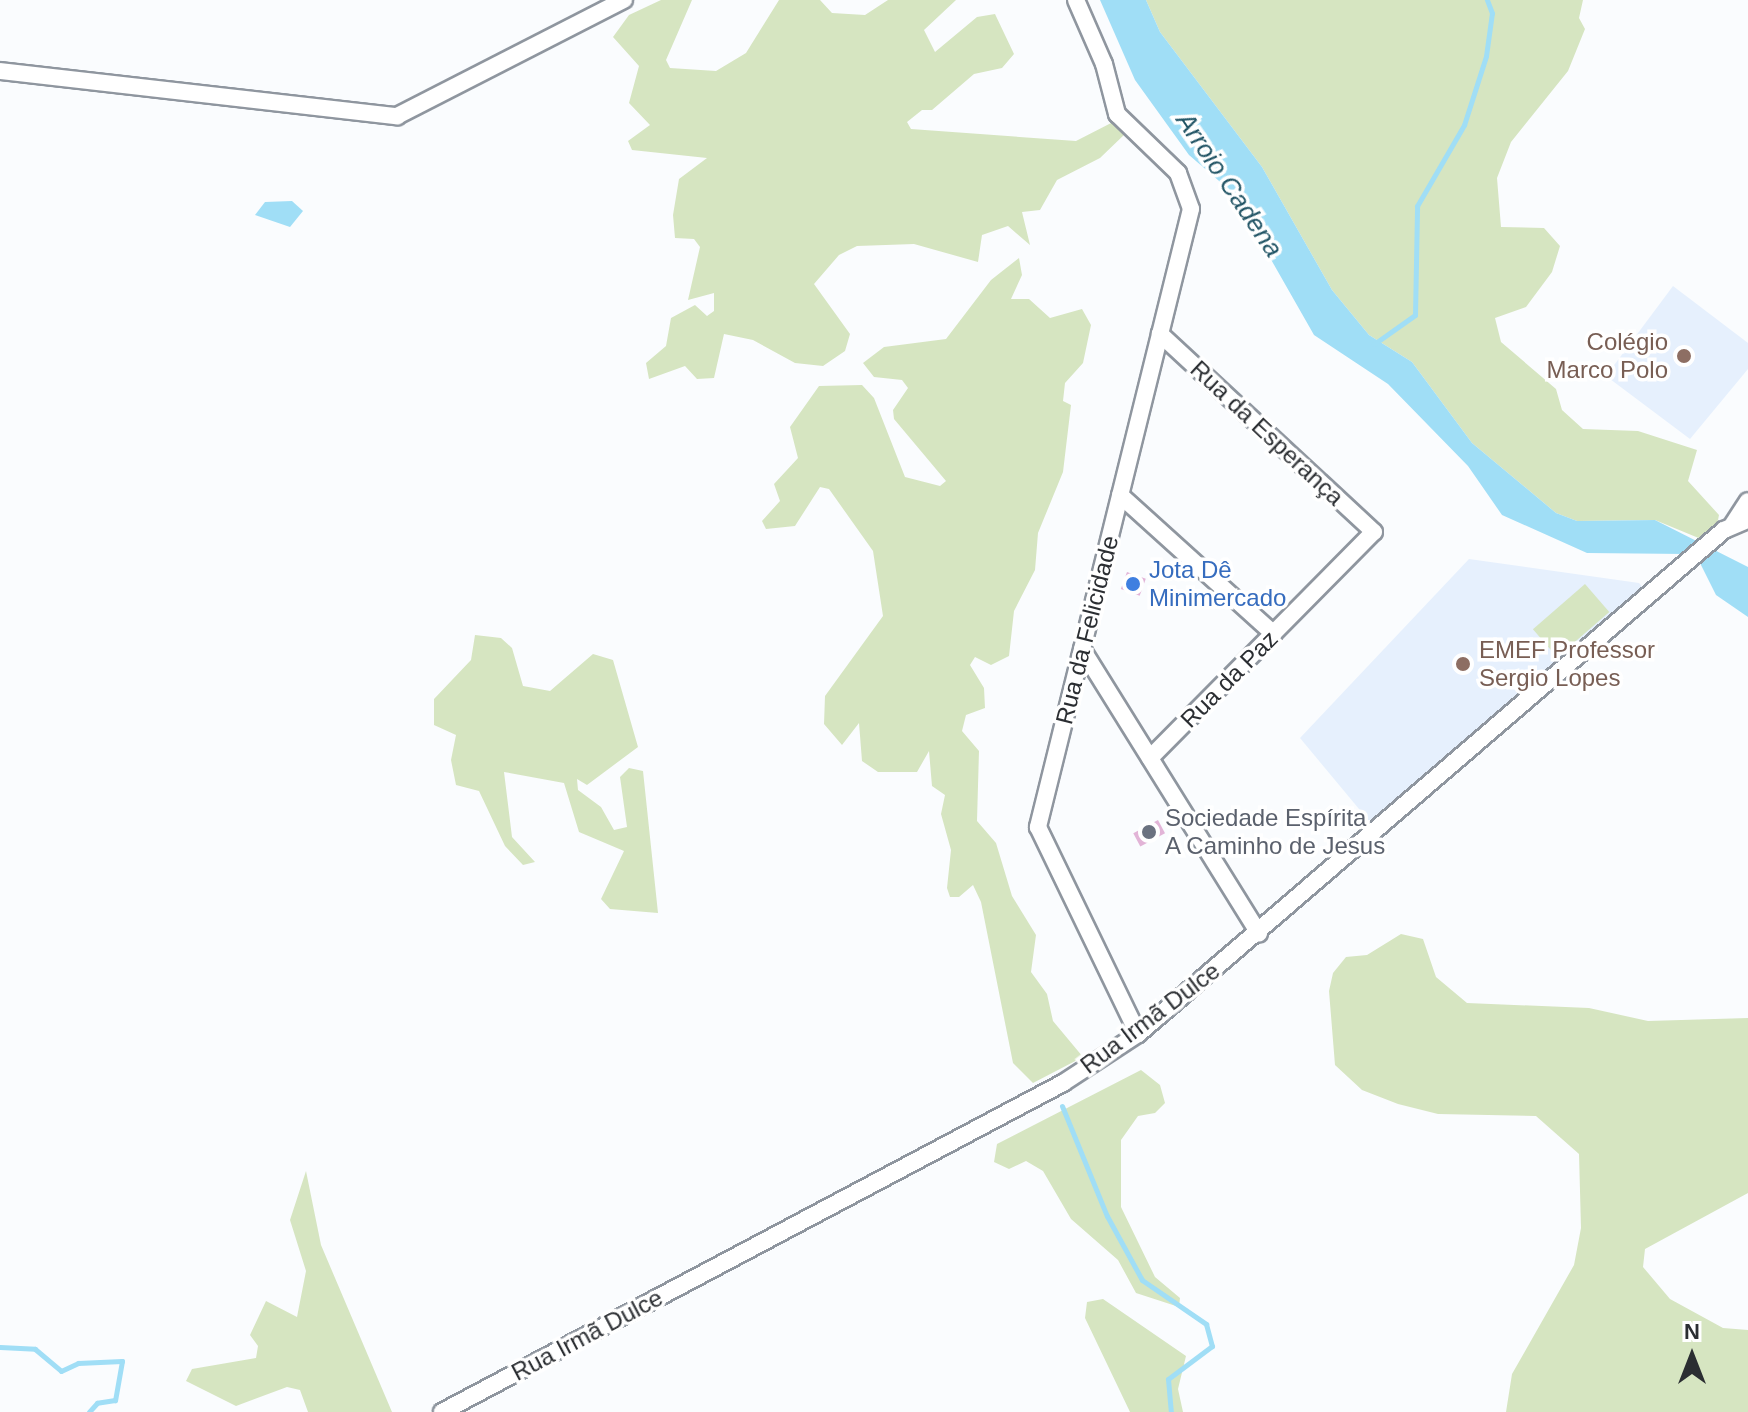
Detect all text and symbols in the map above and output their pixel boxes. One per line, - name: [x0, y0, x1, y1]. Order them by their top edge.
- water label: Arroio Cadena: [1169, 107, 1289, 263]
- place label: Colégio Marco Polo: [1547, 328, 1668, 384]
- marker: Colégio Marco Polo: [1675, 347, 1693, 365]
- street label: Rua da Esperança: [1184, 355, 1350, 511]
- street label: Rua da Felicidade: [1050, 533, 1124, 727]
- place label: Jota Dê Minimercado: [1149, 556, 1286, 612]
- marker: Jota Dê Minimercado: [1124, 575, 1142, 593]
- street label: Rua da Paz: [1174, 624, 1284, 734]
- place label: EMEF Professor Sergio Lopes: [1479, 636, 1655, 692]
- marker: EMEF Professor Sergio Lopes: [1454, 655, 1472, 673]
- place label: Sociedade Espírita A Caminho de Jesus: [1165, 804, 1386, 860]
- marker: Sociedade Espírita A Caminho de Jesus: [1140, 823, 1158, 841]
- street label: Rua Irmã Dulce: [1075, 956, 1225, 1080]
- street label: Rua Irmã Dulce: [507, 1283, 667, 1387]
- north arrow: [1652, 1316, 1732, 1396]
- text: N: [1684, 1319, 1700, 1344]

